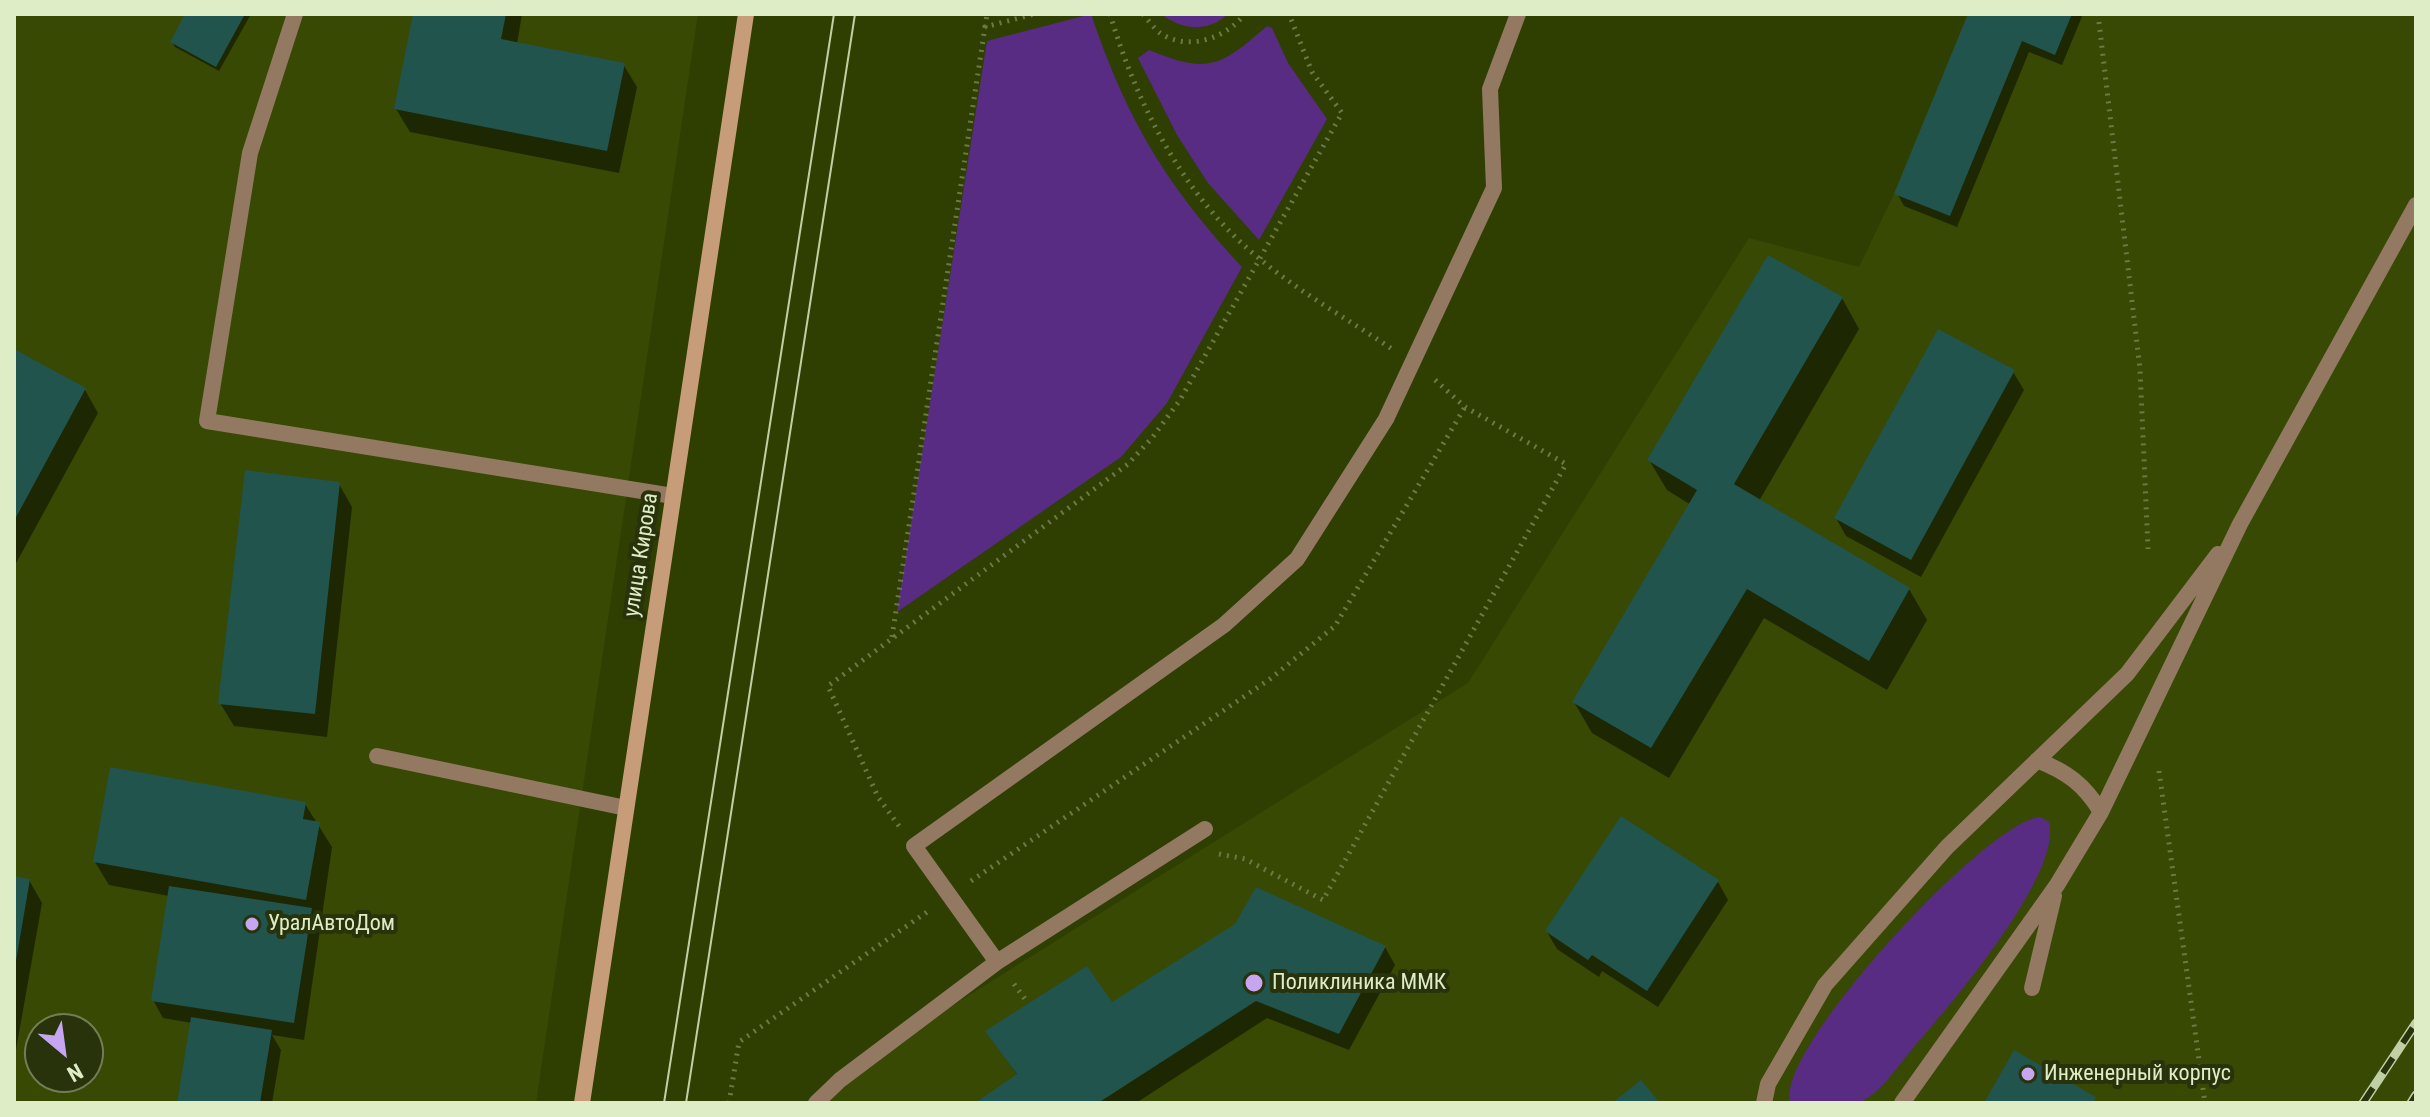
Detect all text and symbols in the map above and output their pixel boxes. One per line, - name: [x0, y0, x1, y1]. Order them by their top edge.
- street label: улица Кирова: [619, 491, 665, 619]
- place label: УралАвтоДом: [268, 911, 395, 937]
- marker: УралАвтоДом: [243, 915, 261, 933]
- place label: Поликлиника ММК: [1272, 970, 1446, 996]
- marker: Поликлиника ММК: [1243, 972, 1265, 994]
- north arrow: [24, 1013, 104, 1093]
- text: N: [63, 1058, 87, 1087]
- place label: Инженерный корпус: [2044, 1061, 2231, 1087]
- marker: Инженерный корпус: [2019, 1065, 2037, 1083]

